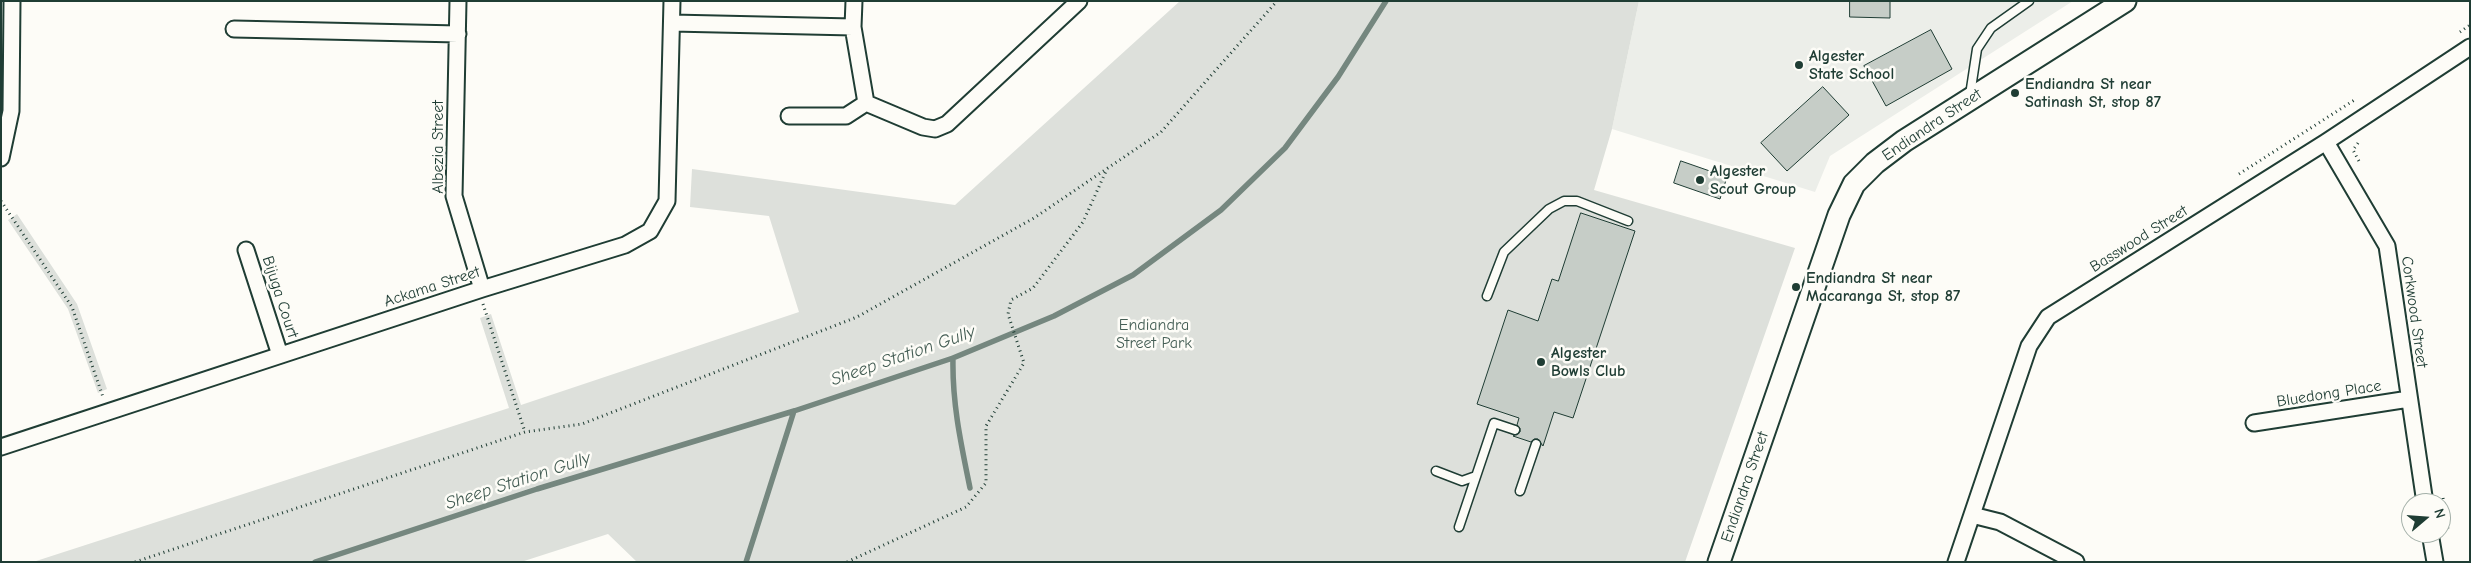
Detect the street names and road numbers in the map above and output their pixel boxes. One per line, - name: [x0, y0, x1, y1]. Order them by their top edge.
- street label: Endiandra Street: [1879, 85, 1985, 165]
- street label: Albezia Street: [428, 100, 448, 194]
- street label: Basswood Street: [2087, 201, 2191, 277]
- street label: Bijuga Court: [258, 254, 302, 340]
- street label: Corkwood Street: [2397, 255, 2431, 369]
- street label: Ackama Street: [382, 262, 482, 312]
- street label: Bluedong Place: [2275, 376, 2383, 412]
- street label: Endiandra Street: [1717, 429, 1773, 545]

